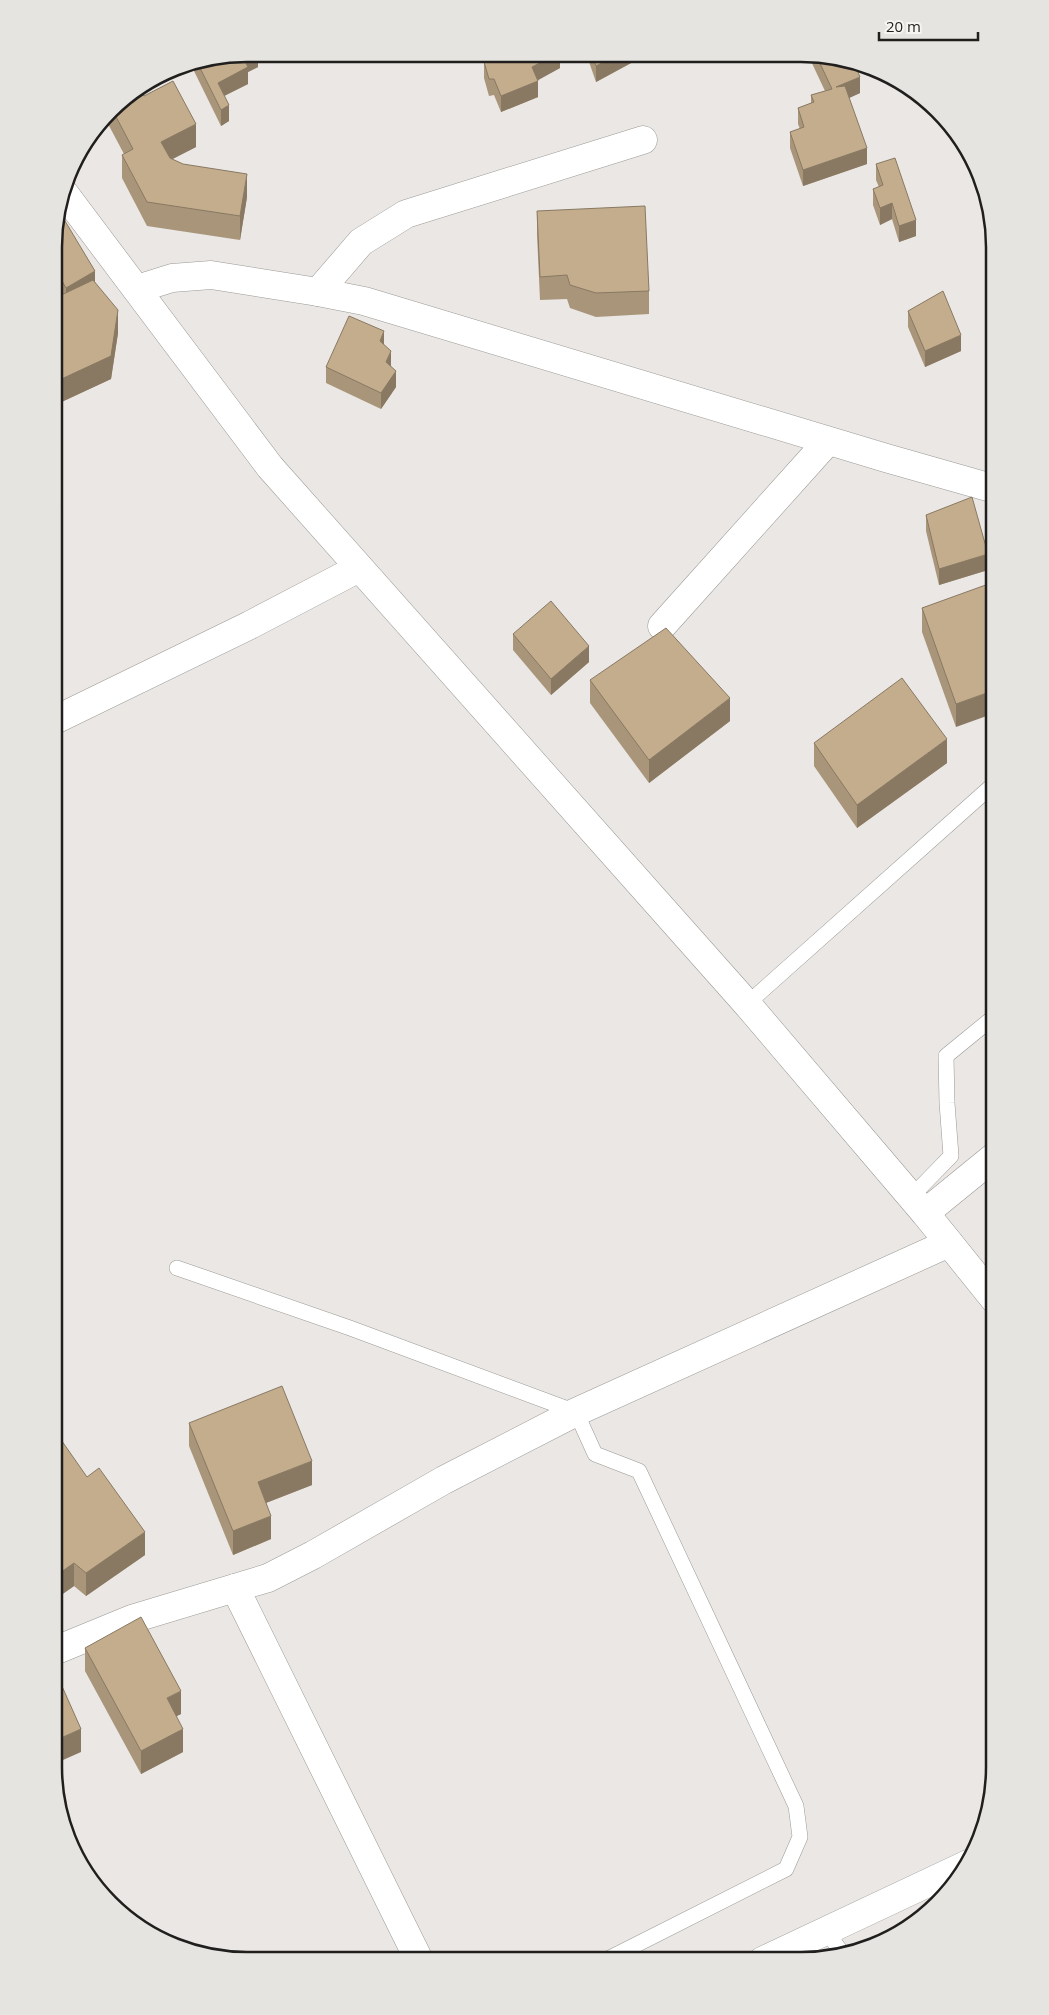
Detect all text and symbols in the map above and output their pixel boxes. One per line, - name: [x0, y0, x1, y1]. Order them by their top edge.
- scale bar: [879, 10, 978, 42]
- text: 20 m: [886, 16, 921, 36]

